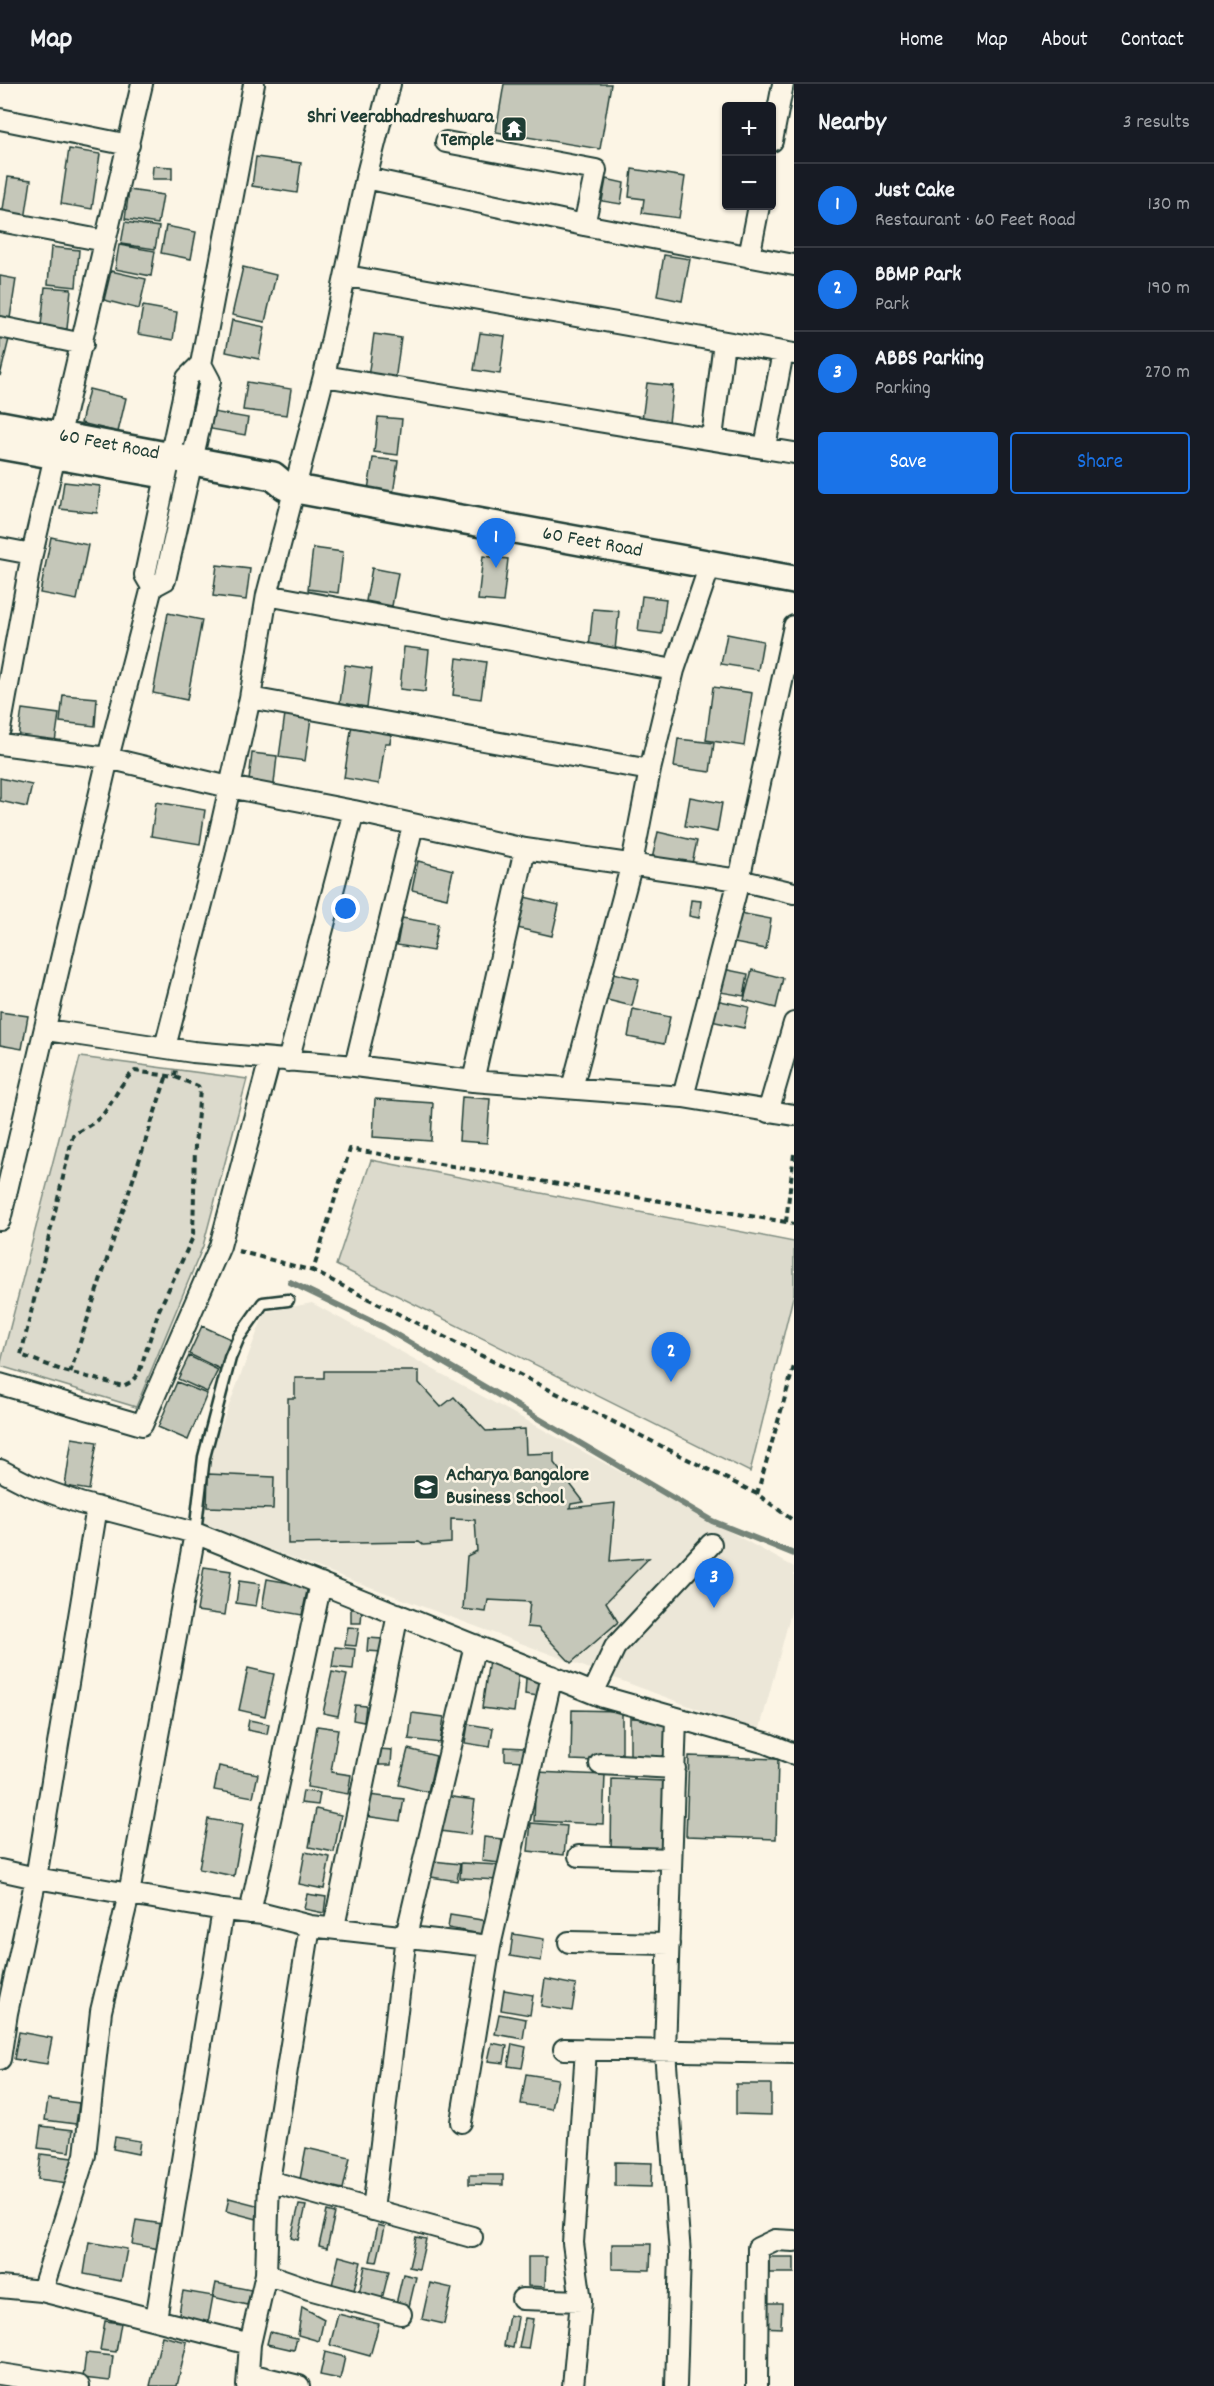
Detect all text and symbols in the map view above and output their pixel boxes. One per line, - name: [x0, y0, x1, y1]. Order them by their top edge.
- text: Map: [30, 21, 72, 61]
- text: Home: [899, 26, 943, 56]
- text: Map: [976, 26, 1008, 56]
- text: About: [1041, 26, 1088, 56]
- text: Contact: [1121, 26, 1184, 56]
- map controls: [722, 102, 776, 210]
- button: +: [722, 102, 776, 156]
- place label: Shri Veerabhadreshwara Temple: [307, 104, 495, 155]
- text: Nearby: [818, 105, 886, 142]
- text: 3 results: [1123, 109, 1190, 137]
- temple icon: Shri Veerabhadreshwara Temple: [499, 114, 529, 144]
- button: −: [722, 156, 776, 210]
- text: Just Cake: [875, 176, 955, 207]
- text: 1: [835, 191, 840, 219]
- text: 130 m: [1148, 191, 1190, 219]
- text: Restaurant · 60 Feet Road: [875, 207, 1076, 235]
- text: BBMP Park: [875, 260, 961, 291]
- text: 2: [833, 275, 842, 303]
- text: 190 m: [1147, 275, 1190, 303]
- text: Park: [875, 291, 909, 319]
- text: ABBS Parking: [875, 344, 984, 375]
- text: 3: [833, 359, 842, 387]
- text: 270 m: [1144, 359, 1190, 387]
- text: Parking: [875, 375, 931, 403]
- street label: 60 Feet Road: [57, 422, 161, 468]
- button: Save: [818, 432, 998, 494]
- button: Share: [1010, 432, 1190, 494]
- pin: 1: [476, 518, 516, 568]
- street label: 60 Feet Road: [540, 520, 645, 566]
- your location: [331, 894, 360, 923]
- pin: 2: [652, 1332, 690, 1382]
- place label: Acharya Bangalore Business School: [446, 1462, 589, 1513]
- school or university icon: Acharya Bangalore Business School: [411, 1472, 441, 1502]
- pin: 3: [694, 1558, 734, 1608]

